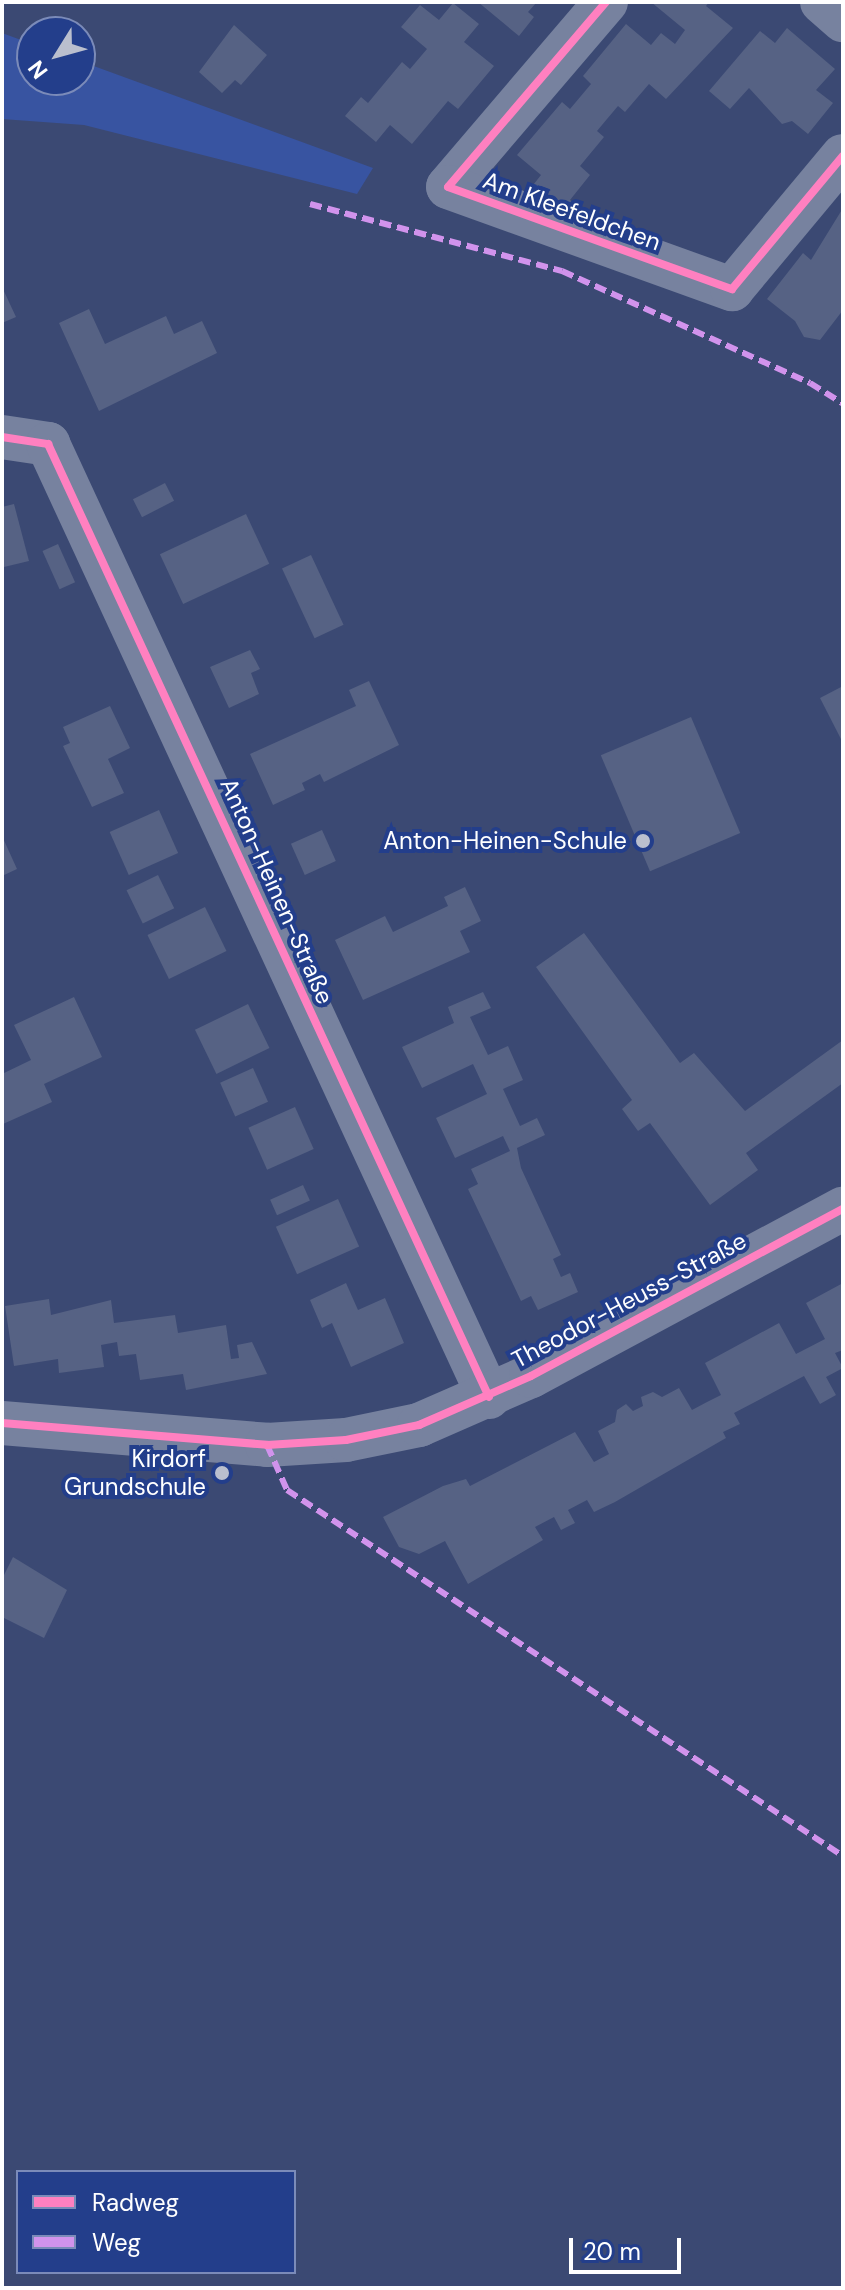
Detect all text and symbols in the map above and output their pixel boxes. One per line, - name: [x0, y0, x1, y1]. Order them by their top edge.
- north arrow: [16, 16, 96, 96]
- text: N: [22, 54, 54, 85]
- street label: Am Kleefeldchen: [479, 165, 665, 257]
- street label: Anton-Heinen-Straße: [214, 774, 340, 1008]
- place label: Anton-Heinen-Schule: [383, 827, 627, 855]
- marker: Anton-Heinen-Schule: [634, 832, 652, 850]
- street label: Theodor-Heuss-Straße: [507, 1226, 751, 1374]
- place label: Kirdorf Grundschule: [64, 1445, 206, 1501]
- marker: Kirdorf Grundschule: [213, 1464, 231, 1482]
- legend: [16, 2170, 296, 2274]
- text: Radweg: [92, 2187, 179, 2218]
- scale bar: [573, 2222, 685, 2272]
- text: Weg: [92, 2227, 141, 2258]
- text: 20 m: [583, 2236, 641, 2267]

